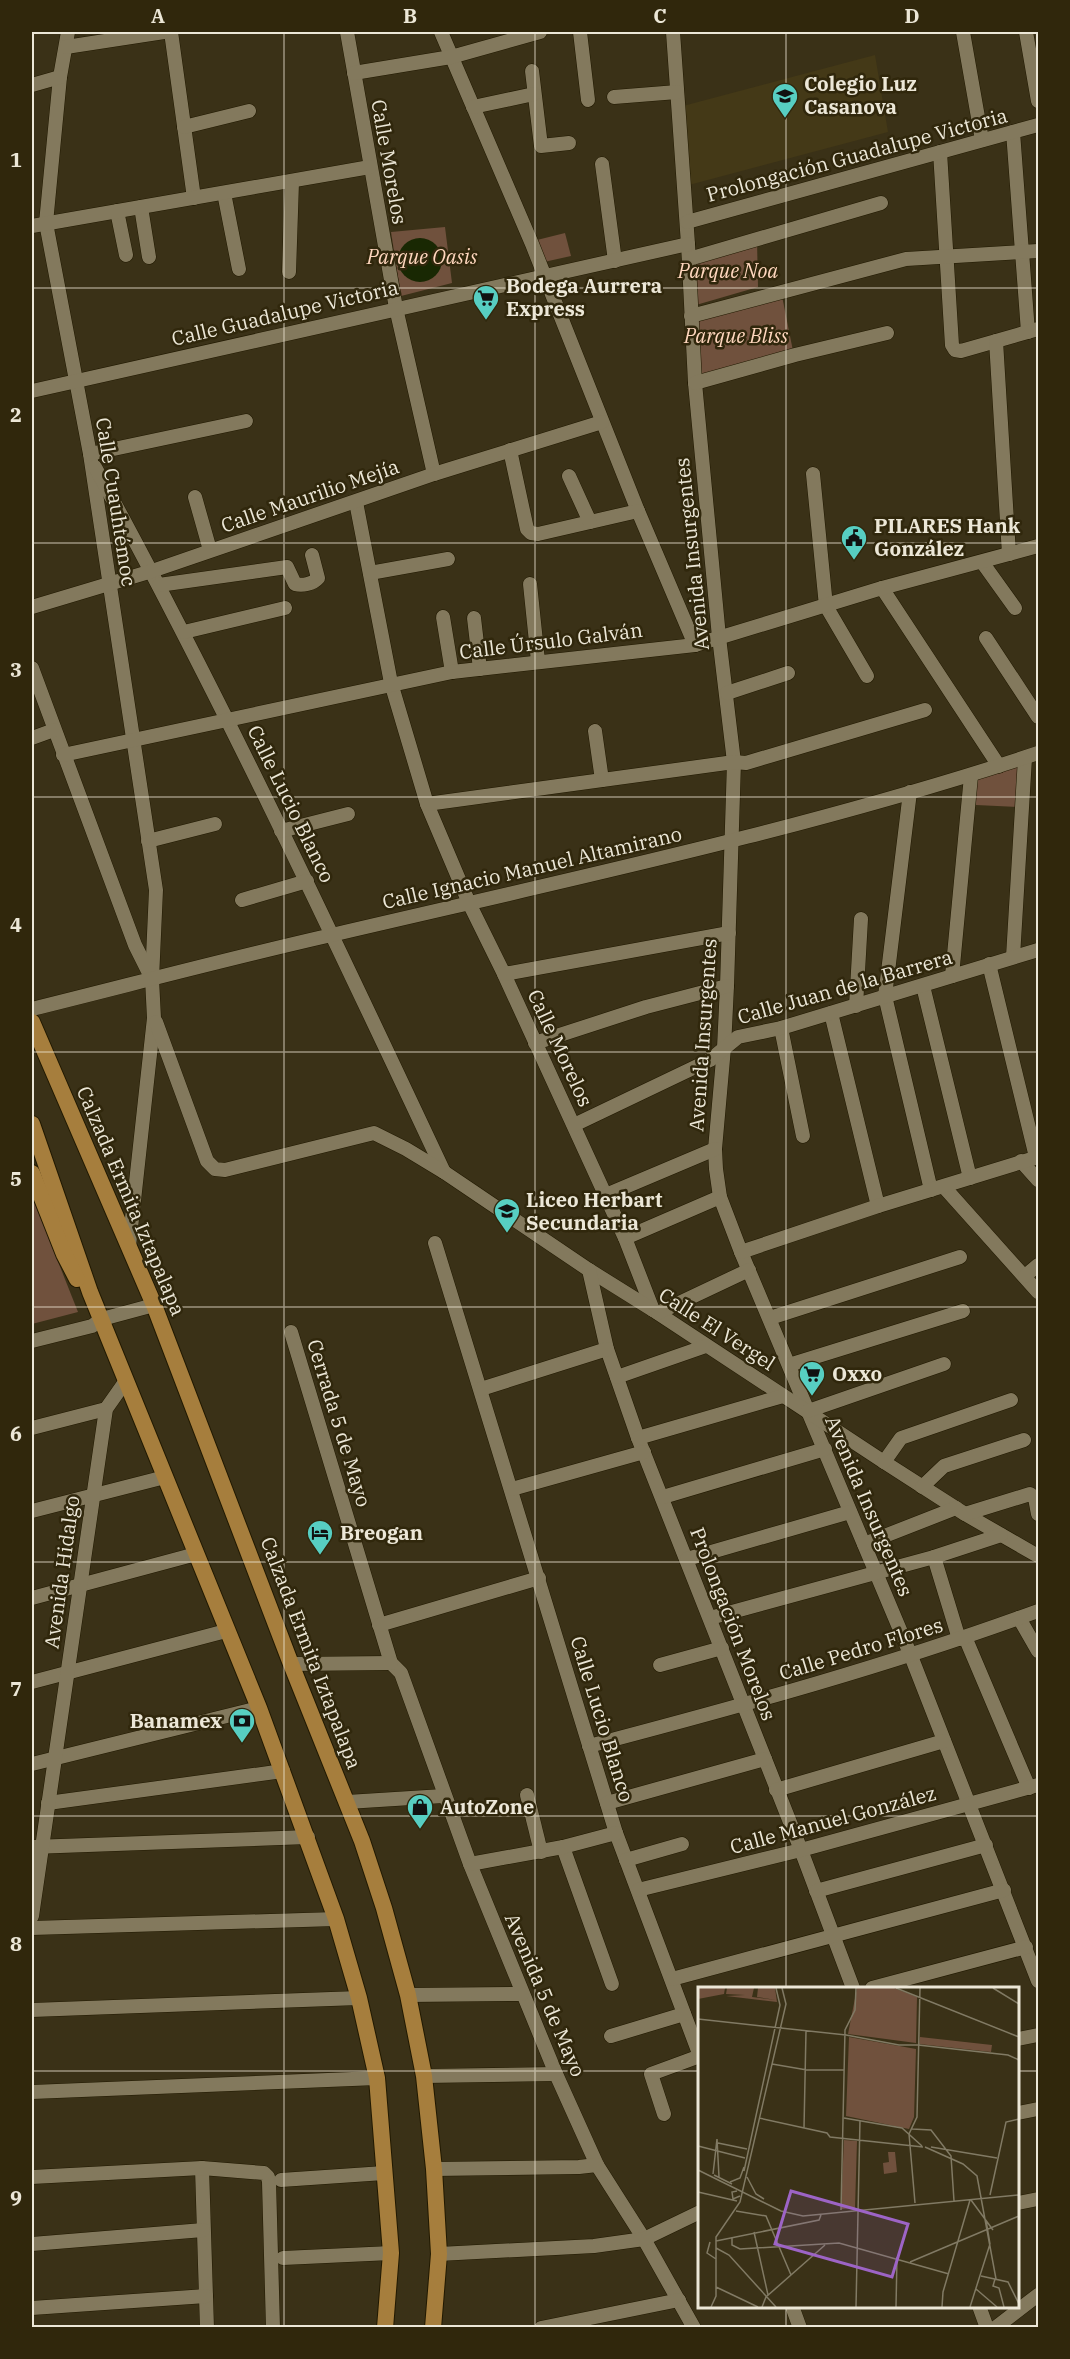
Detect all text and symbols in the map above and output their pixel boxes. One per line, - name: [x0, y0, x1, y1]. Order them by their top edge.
- text: A: [151, 2, 165, 29]
- text: B: [403, 2, 417, 29]
- text: C: [653, 2, 667, 29]
- text: D: [904, 2, 920, 29]
- place label: Colegio Luz Casanova: [804, 70, 917, 120]
- school or university icon: Colegio Luz Casanova: [770, 81, 800, 119]
- street label: Calle Morelos: [365, 97, 414, 227]
- street label: Prolongación Guadalupe Victoria: [703, 101, 1010, 208]
- text: 1: [10, 146, 22, 173]
- park label: Parque Oasis: [366, 243, 478, 270]
- park label: Parque Noa: [677, 257, 778, 284]
- place label: Bodega Aurrera Express: [506, 272, 662, 322]
- street label: Calle Guadalupe Victoria: [169, 273, 401, 352]
- supermarket icon: Bodega Aurrera Express: [471, 283, 501, 321]
- park label: Parque Bliss: [683, 322, 789, 349]
- text: 2: [10, 401, 22, 428]
- street label: Calle Cuauhtémoc: [90, 415, 143, 588]
- street label: Calle Maurilio Mejía: [217, 452, 402, 539]
- street label: Avenida Insurgentes: [668, 456, 715, 652]
- place label: PILARES Hank González: [874, 512, 1021, 562]
- public building icon: PILARES Hank González: [839, 523, 869, 561]
- street label: Calle Úrsulo Galván: [458, 616, 644, 665]
- text: 3: [10, 656, 22, 683]
- street label: Calle Lucio Blanco: [242, 720, 341, 887]
- street label: Calle Ignacio Manuel Altamirano: [379, 820, 684, 915]
- text: 4: [10, 911, 22, 938]
- street label: Avenida Insurgentes: [682, 937, 723, 1133]
- street label: Calle Juan de la Barrera: [734, 943, 956, 1030]
- street label: Calle Morelos: [522, 985, 599, 1111]
- street label: Calzada Ermita Iztapalapa: [71, 1082, 192, 1320]
- text: 5: [10, 1165, 22, 1192]
- place label: Liceo Herbart Secundaria: [526, 1186, 663, 1236]
- school or university icon: Liceo Herbart Secundaria: [492, 1196, 522, 1234]
- street label: Calle El Vergel: [654, 1281, 781, 1376]
- street label: Cerrada 5 de Mayo: [301, 1336, 378, 1510]
- supermarket icon: Oxxo: [797, 1359, 827, 1397]
- place label: Oxxo: [832, 1360, 882, 1387]
- street label: Avenida Insurgentes: [819, 1411, 920, 1600]
- text: 6: [10, 1420, 22, 1447]
- street label: Avenida Hidalgo: [37, 1494, 86, 1650]
- hotel icon: Breogan: [305, 1518, 335, 1556]
- place label: Breogan: [340, 1519, 423, 1546]
- street label: Prolongación Morelos: [684, 1523, 783, 1724]
- street label: Calzada Ermita Iztapalapa: [255, 1533, 368, 1773]
- street label: Calle Pedro Flores: [776, 1611, 946, 1686]
- street label: Calle Lucio Blanco: [564, 1633, 641, 1805]
- text: 7: [10, 1675, 22, 1702]
- bank icon: Banamex: [227, 1706, 257, 1744]
- place label: Banamex: [130, 1707, 222, 1734]
- street label: Calle Manuel González: [727, 1779, 939, 1860]
- shop icon: AutoZone: [405, 1792, 435, 1830]
- place label: AutoZone: [440, 1793, 534, 1820]
- street label: Avenida 5 de Mayo: [499, 1909, 592, 2081]
- text: 8: [10, 1930, 22, 1957]
- inset map: [698, 1987, 1019, 2308]
- text: 9: [10, 2184, 22, 2211]

